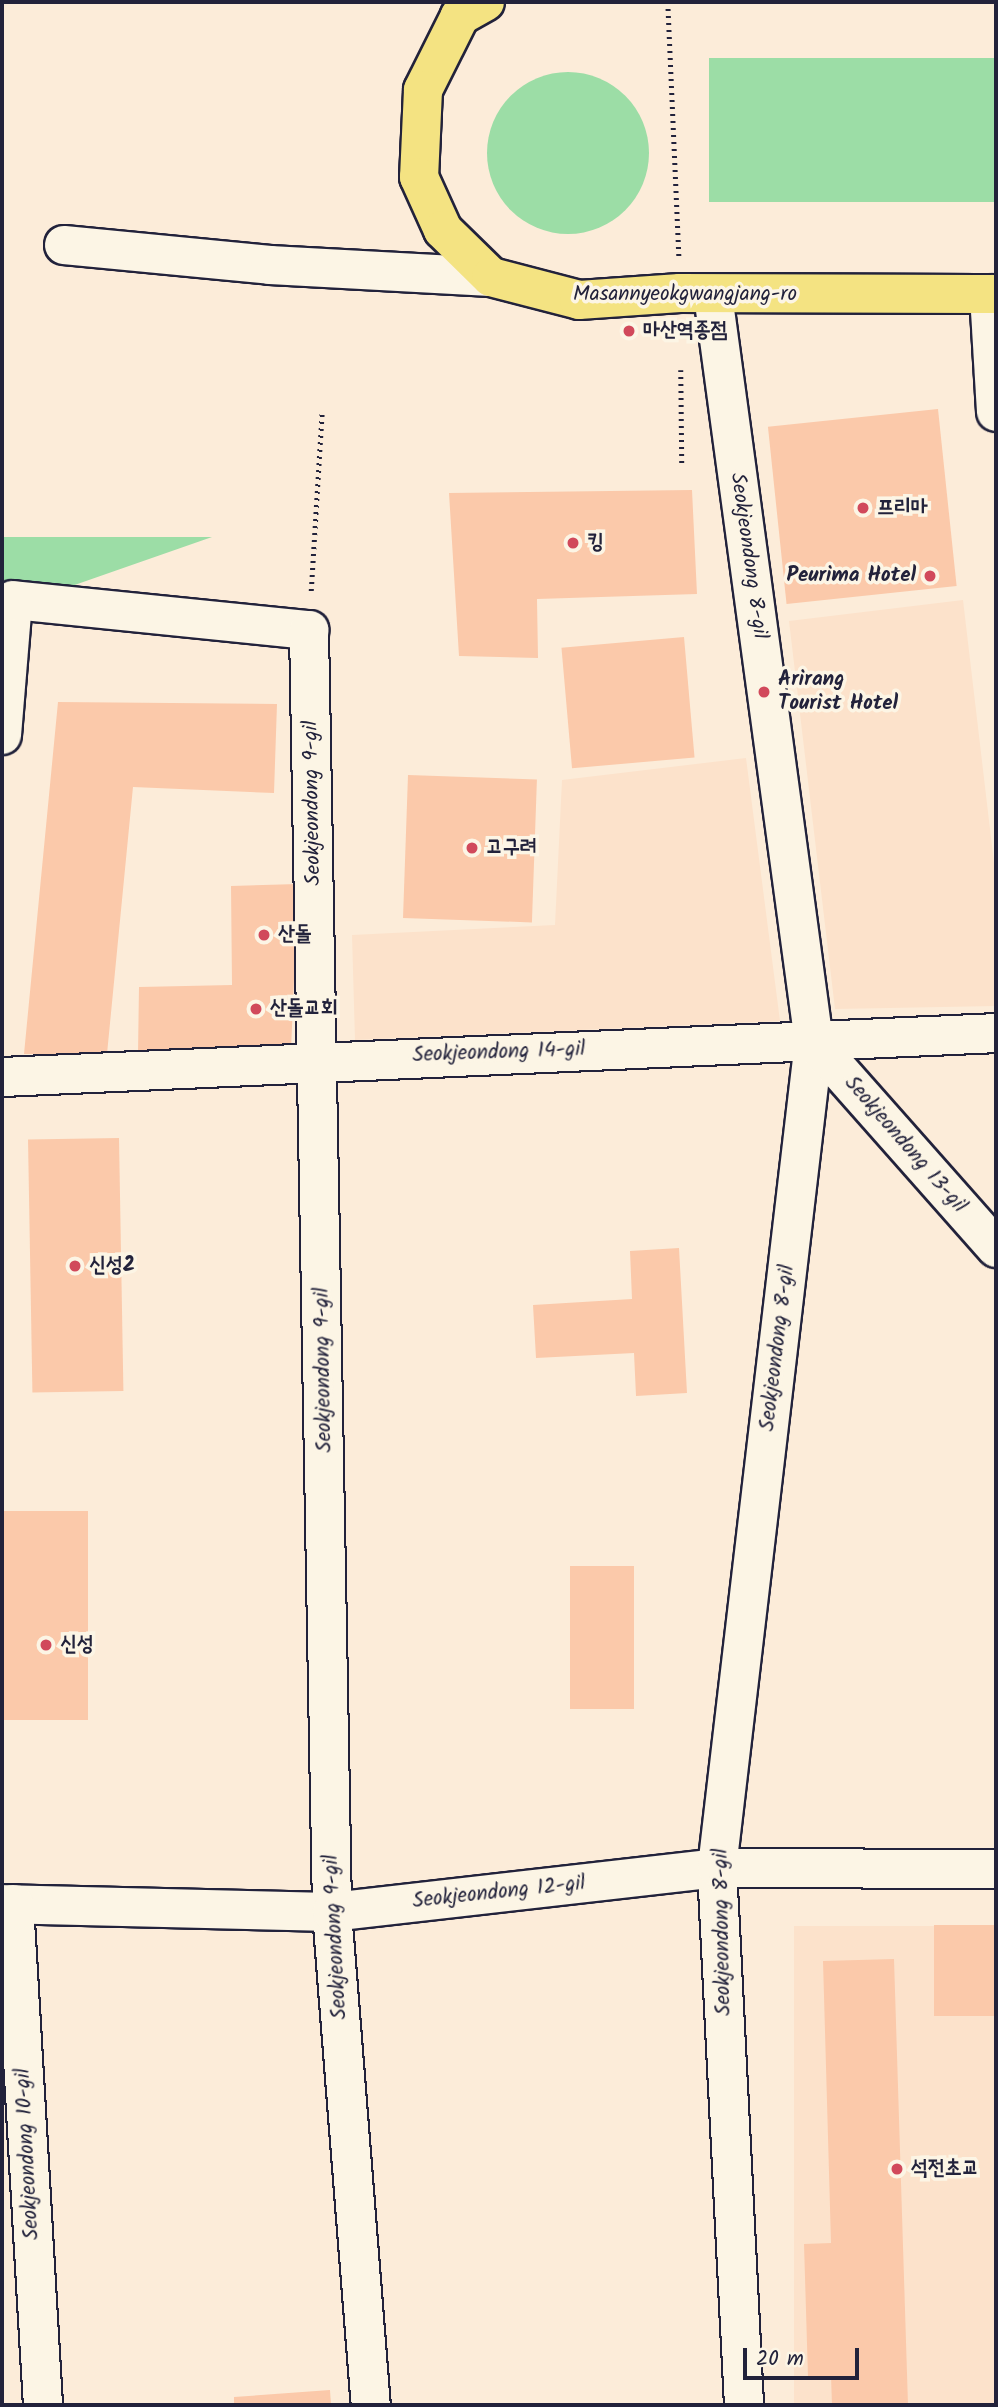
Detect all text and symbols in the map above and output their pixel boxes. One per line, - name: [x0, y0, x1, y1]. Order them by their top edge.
- street label: Masannyeokgwangjang-ro: [573, 282, 797, 308]
- place label: 마산역종점: [643, 318, 727, 344]
- marker: 마산역종점: [621, 323, 637, 339]
- street label: Seokjeondong 8-gil: [724, 471, 772, 641]
- place label: 프리마: [877, 495, 928, 521]
- marker: 프리마: [855, 500, 871, 516]
- place label: 킹: [587, 530, 604, 556]
- marker: 킹: [565, 535, 581, 551]
- place label: Peurima Hotel: [786, 563, 916, 589]
- marker: Peurima Hotel: [922, 568, 938, 584]
- place label: Arirang Tourist Hotel: [778, 667, 898, 717]
- marker: Arirang Tourist Hotel: [756, 684, 772, 700]
- street label: Seokjeondong 9-gil: [299, 720, 327, 886]
- place label: 고구려: [486, 835, 537, 861]
- marker: 고구려: [464, 840, 480, 856]
- place label: 산돌: [278, 922, 312, 948]
- marker: 산돌: [256, 927, 272, 943]
- place label: 산돌교회: [270, 996, 338, 1022]
- marker: 산돌교회: [248, 1001, 264, 1017]
- street label: Seokjeondong 14-gil: [412, 1037, 586, 1069]
- street label: Seokjeondong 13-gil: [839, 1071, 971, 1219]
- place label: 신성2: [89, 1253, 135, 1279]
- marker: 신성2: [67, 1258, 83, 1274]
- street label: Seokjeondong 8-gil: [755, 1263, 801, 1433]
- street label: Seokjeondong 9-gil: [310, 1287, 338, 1453]
- place label: 신성: [60, 1632, 94, 1658]
- marker: 신성: [38, 1637, 54, 1653]
- street label: Seokjeondong 8-gil: [709, 1848, 737, 2016]
- street label: Seokjeondong 9-gil: [319, 1854, 353, 2020]
- street label: Seokjeondong 12-gil: [411, 1871, 587, 1915]
- street label: Seokjeondong 10-gil: [11, 2068, 45, 2240]
- place label: 석전초교: [911, 2156, 979, 2182]
- marker: 석전초교: [889, 2161, 905, 2177]
- scale bar: [746, 2334, 862, 2378]
- text: 20 m: [756, 2343, 804, 2376]

